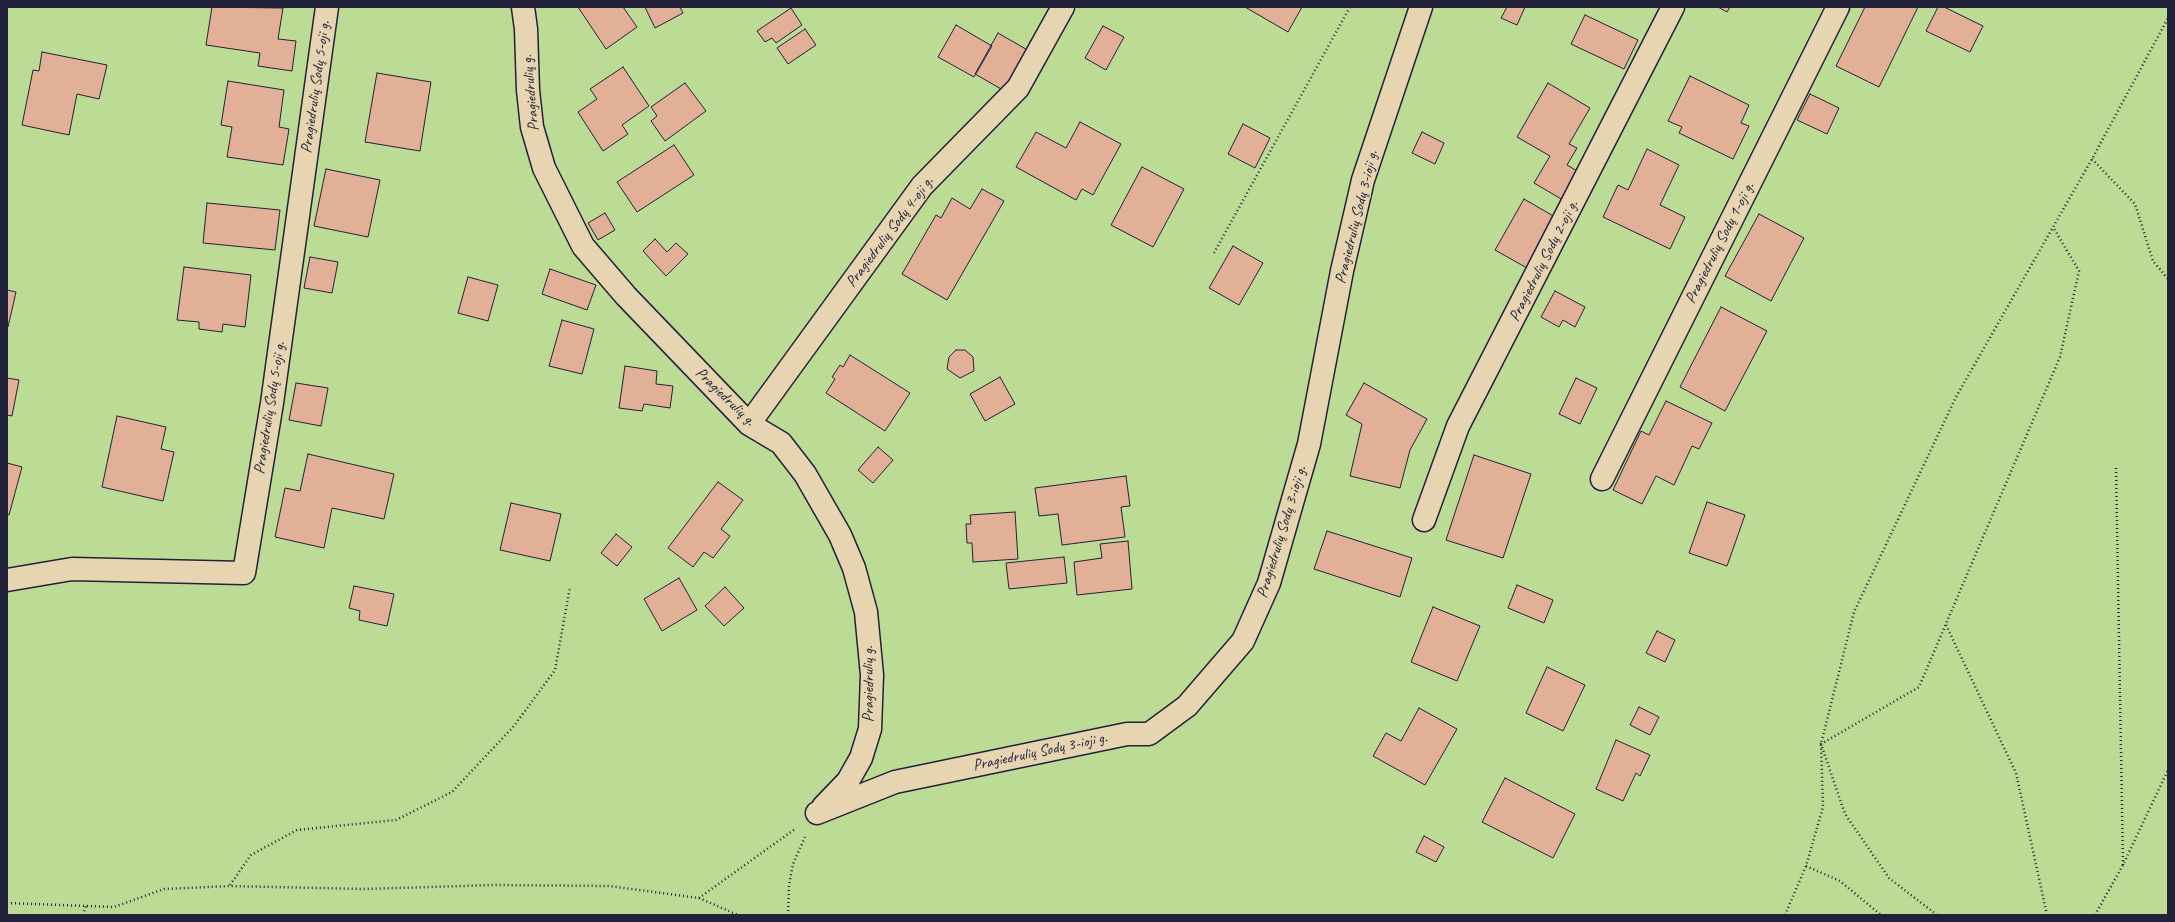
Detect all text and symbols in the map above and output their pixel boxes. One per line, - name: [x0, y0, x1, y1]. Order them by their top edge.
- street label: Pragiedrulių Sodų 5-oji g.: [297, 19, 335, 155]
- street label: Pragiedrulių g.: [518, 54, 544, 132]
- street label: Pragiedrulių Sodų 3-ioji g.: [1331, 148, 1383, 286]
- street label: Pragiedrulių Sodų 4-oji g.: [842, 173, 938, 291]
- street label: Pragiedrulių Sodų 1-oji g.: [1681, 179, 1759, 307]
- street label: Pragiedrulių Sodų 2-oji g.: [1505, 197, 1583, 325]
- street label: Pragiedrulių Sodų 5-oji g.: [250, 340, 290, 476]
- street label: Pragiedrulių g.: [691, 364, 759, 430]
- street label: Pragiedrulių Sodų 3-ioji g.: [1253, 464, 1311, 600]
- street label: Pragiedrulių g.: [859, 646, 879, 722]
- street label: Pragiedrulių Sodų 3-ioji g.: [971, 728, 1109, 776]

